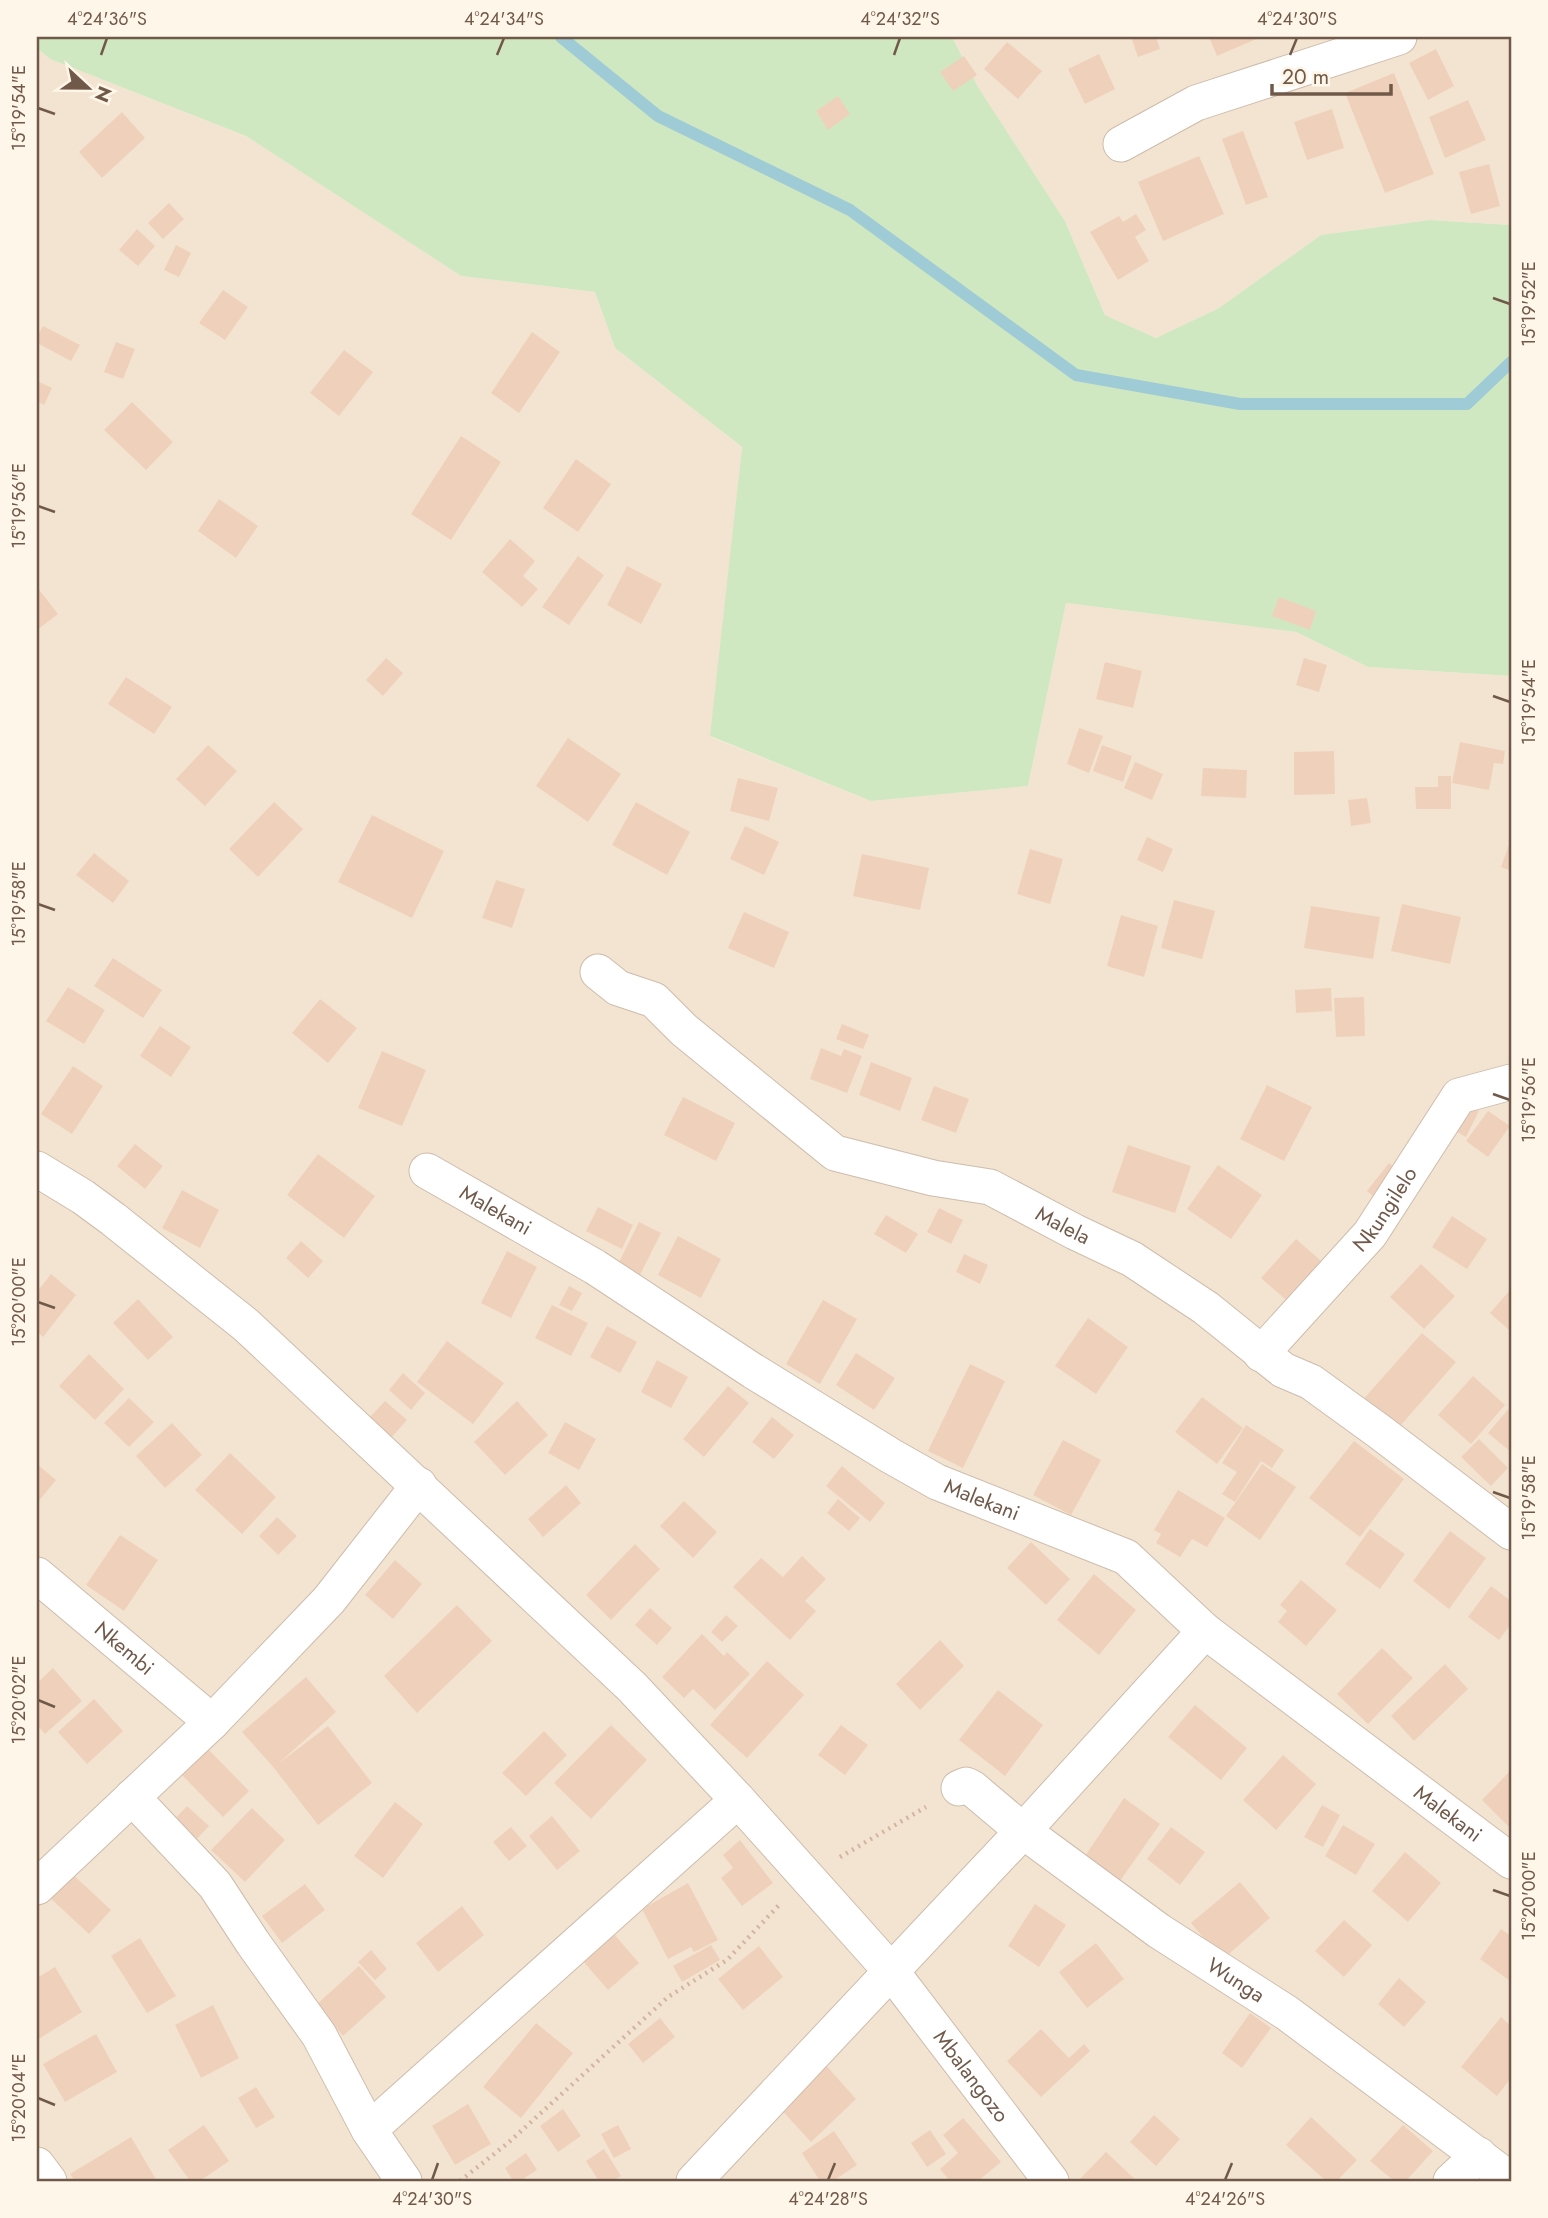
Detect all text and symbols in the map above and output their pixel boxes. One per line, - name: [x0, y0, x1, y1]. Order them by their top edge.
- text: 4°24'36"S: [67, 6, 147, 32]
- text: 4°24'34"S: [464, 6, 544, 32]
- text: 4°24'32"S: [860, 6, 940, 32]
- text: 4°24'30"S: [1257, 6, 1337, 32]
- north arrow: [52, 52, 122, 122]
- scale bar: [1272, 52, 1390, 96]
- text: 20 m: [1282, 62, 1329, 92]
- text: 15°19'54"E: [6, 65, 32, 151]
- text: N: [88, 82, 119, 106]
- text: 15°19'52"E: [1516, 261, 1542, 347]
- text: 15°19'56"E: [6, 463, 32, 549]
- text: 15°19'54"E: [1516, 659, 1542, 745]
- text: 15°19'58"E: [6, 861, 32, 947]
- text: 15°19'56"E: [1516, 1057, 1542, 1143]
- street label: Nkungilelo: [1346, 1161, 1424, 1259]
- street label: Malekani: [454, 1178, 537, 1243]
- street label: Malela: [1030, 1199, 1095, 1252]
- text: 15°20'00"E: [6, 1257, 32, 1347]
- text: 15°19'58"E: [1516, 1455, 1542, 1541]
- street label: Malekani: [940, 1471, 1024, 1528]
- street label: Nkembi: [88, 1614, 161, 1682]
- text: 15°20'02"E: [6, 1656, 32, 1744]
- street label: Malekani: [1407, 1778, 1488, 1849]
- text: 15°20'00"E: [1516, 1851, 1542, 1941]
- street label: Wunga: [1201, 1950, 1271, 2010]
- street label: Mbalangozo: [926, 2024, 1016, 2129]
- text: 15°20'04"E: [6, 2054, 32, 2143]
- text: 4°24'30"S: [392, 2186, 472, 2212]
- text: 4°24'28"S: [788, 2186, 868, 2212]
- text: 4°24'26"S: [1185, 2186, 1265, 2212]

